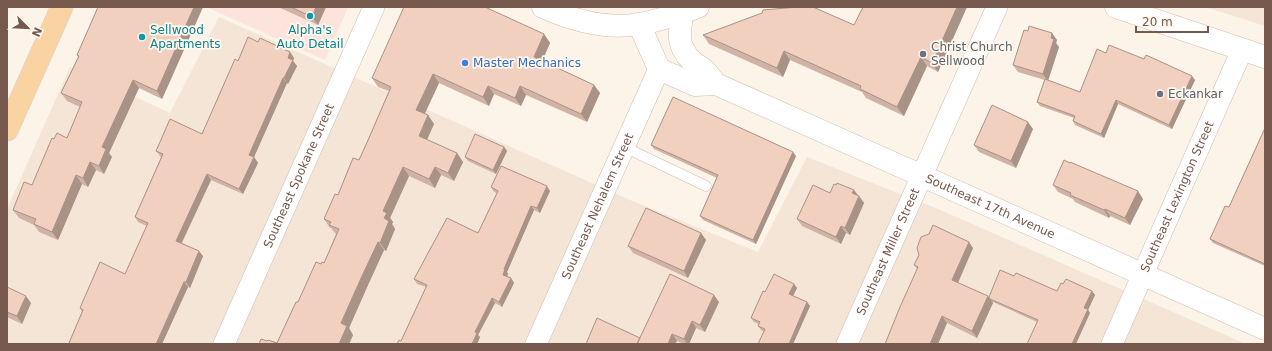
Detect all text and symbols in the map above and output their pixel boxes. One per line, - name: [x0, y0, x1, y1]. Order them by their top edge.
- north arrow: [8, 8, 48, 48]
- scale bar: [1136, 8, 1208, 34]
- marker: Alpha's Auto Detail: [305, 11, 315, 21]
- text: 20 m: [1142, 15, 1173, 29]
- place label: Sellwood Apartments: [150, 23, 220, 51]
- place label: Alpha's Auto Detail: [276, 23, 344, 51]
- text: N: [29, 25, 44, 39]
- marker: Sellwood Apartments: [137, 32, 147, 42]
- place label: Christ Church Sellwood: [931, 40, 1013, 68]
- marker: Christ Church Sellwood: [918, 49, 928, 59]
- place label: Master Mechanics: [473, 56, 581, 70]
- marker: Master Mechanics: [460, 58, 470, 68]
- place label: Eckankar: [1168, 87, 1223, 101]
- marker: Eckankar: [1155, 89, 1165, 99]
- street label: Southeast Spokane Street: [261, 101, 337, 250]
- street label: Southeast Lexington Street: [1138, 119, 1217, 275]
- street label: Southeast Nehalem Street: [559, 131, 637, 281]
- street label: Southeast 17th Avenue: [923, 171, 1057, 241]
- street label: Southeast Miller Street: [854, 186, 923, 317]

